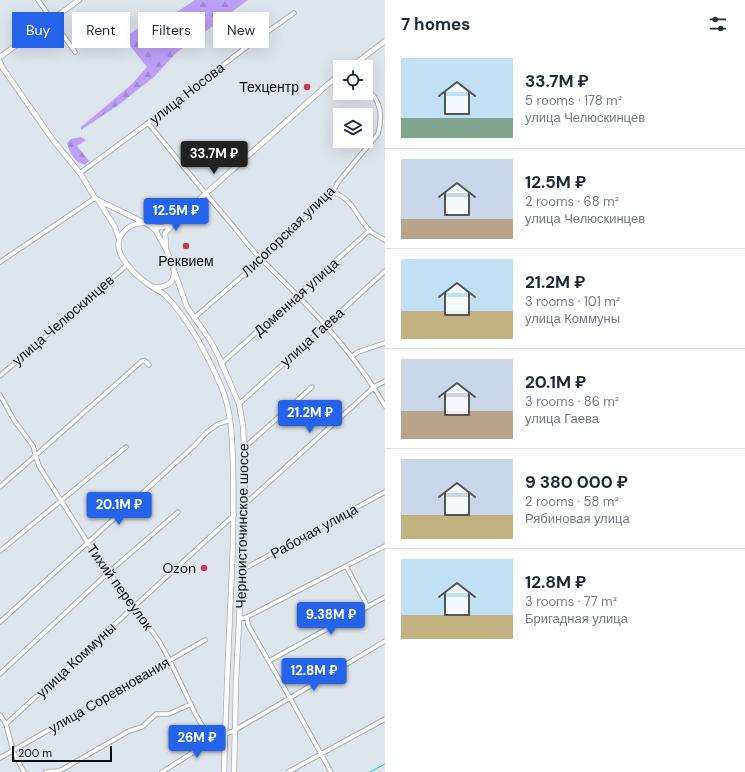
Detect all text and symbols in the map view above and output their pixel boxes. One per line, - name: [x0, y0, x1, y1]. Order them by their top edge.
- chip: Buy: [12, 12, 64, 48]
- chip: Rent: [72, 12, 130, 48]
- chip: Filters: [138, 12, 205, 48]
- chip: New: [213, 12, 269, 48]
- text: 7 homes: [401, 13, 470, 35]
- icon: filters: [707, 13, 729, 35]
- street label: улица Носова: [146, 58, 228, 128]
- map controls: [333, 60, 373, 148]
- button: locate: [333, 60, 373, 100]
- text: 33.7M ₽: [525, 70, 589, 92]
- icon: home: [433, 74, 481, 122]
- place label: Техцентр: [239, 78, 299, 96]
- marker: Техцентр: [302, 82, 312, 92]
- text: 5 rooms · 178 m²: [525, 92, 622, 109]
- button: layers: [333, 108, 373, 148]
- text: улица Челюскинцев: [525, 109, 645, 126]
- pin: 33.7M ₽: [177, 141, 251, 175]
- text: 33.7M ₽: [190, 145, 238, 162]
- text: 12.5M ₽: [525, 171, 586, 193]
- icon: home: [433, 175, 481, 223]
- street label: Лисогорская улица: [237, 182, 339, 280]
- text: 2 rooms · 68 m²: [525, 193, 619, 210]
- pin: 12.5M ₽: [139, 198, 213, 232]
- text: 12.5M ₽: [153, 202, 199, 219]
- text: улица Челюскинцев: [525, 210, 645, 227]
- marker: Реквием: [181, 241, 191, 251]
- place label: Реквием: [158, 252, 214, 270]
- street label: Доменная улица: [250, 254, 342, 340]
- street label: улица Челюскинцев: [8, 271, 118, 369]
- text: 21.2M ₽: [525, 271, 585, 293]
- icon: home: [433, 275, 481, 323]
- text: 3 rooms · 101 m²: [525, 293, 620, 310]
- street label: улица Гаева: [276, 304, 348, 370]
- text: улица Коммуны: [525, 310, 620, 327]
- text: 20.1M ₽: [525, 371, 586, 393]
- icon: home: [433, 375, 481, 423]
- text: 3 rooms · 86 m²: [525, 393, 619, 410]
- pin: 21.2M ₽: [273, 400, 347, 434]
- text: 21.2M ₽: [287, 404, 333, 421]
- text: улица Гаева: [525, 410, 599, 427]
- street label: Черноисточинское шоссе: [232, 443, 252, 609]
- text: 9 380 000 ₽: [525, 471, 628, 493]
- icon: home: [433, 475, 481, 523]
- pin: 20.1M ₽: [82, 492, 156, 526]
- text: 2 rooms · 58 m²: [525, 493, 619, 510]
- text: 20.1M ₽: [96, 496, 142, 513]
- street label: Рабочая улица: [267, 500, 361, 562]
- text: Рябиновая улица: [525, 510, 630, 527]
- street label: Тихий переулок: [83, 541, 158, 634]
- place label: Ozon: [162, 559, 196, 577]
- marker: Ozon: [199, 563, 209, 573]
- text: 12.8M ₽: [525, 571, 586, 593]
- icon: home: [433, 575, 481, 623]
- text: 3 rooms · 77 m²: [525, 593, 617, 610]
- pin: 9.38M ₽: [294, 602, 368, 636]
- text: 9.38M ₽: [306, 606, 356, 623]
- text: Бригадная улица: [525, 610, 628, 627]
- street label: улица Коммуны: [32, 619, 120, 701]
- street label: улица Соревнования: [45, 653, 173, 737]
- pin: 12.8M ₽: [277, 658, 351, 692]
- text: 12.8M ₽: [291, 662, 337, 679]
- pin: 26M ₽: [169, 725, 225, 759]
- text: 26M ₽: [178, 729, 216, 746]
- scale bar: [12, 744, 112, 763]
- text: 200 m: [18, 746, 52, 760]

